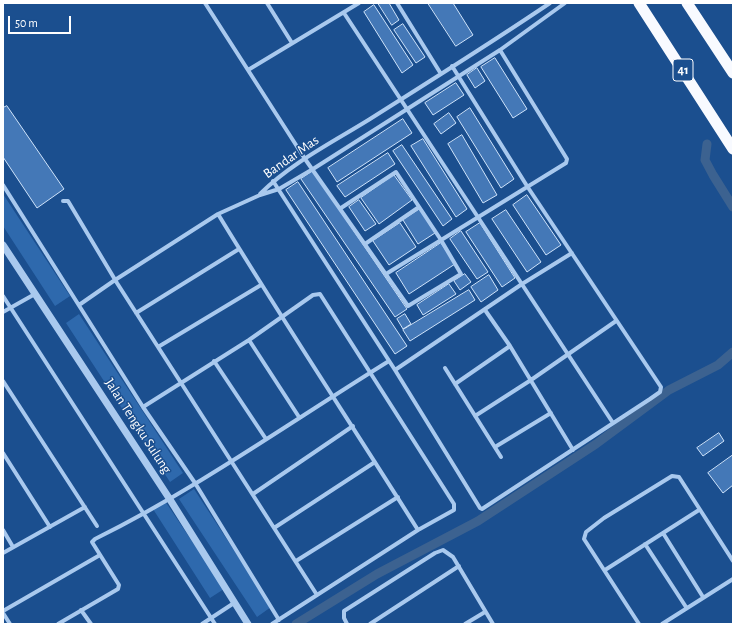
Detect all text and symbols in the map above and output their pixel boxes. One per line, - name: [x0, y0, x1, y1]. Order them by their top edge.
- scale bar: [10, 8, 73, 34]
- text: 50 m: [15, 17, 38, 29]
- road number: 41: [673, 59, 693, 81]
- street label: Bandar Mas: [260, 132, 322, 182]
- street label: Jalan Tengku Sulung: [101, 375, 175, 477]

